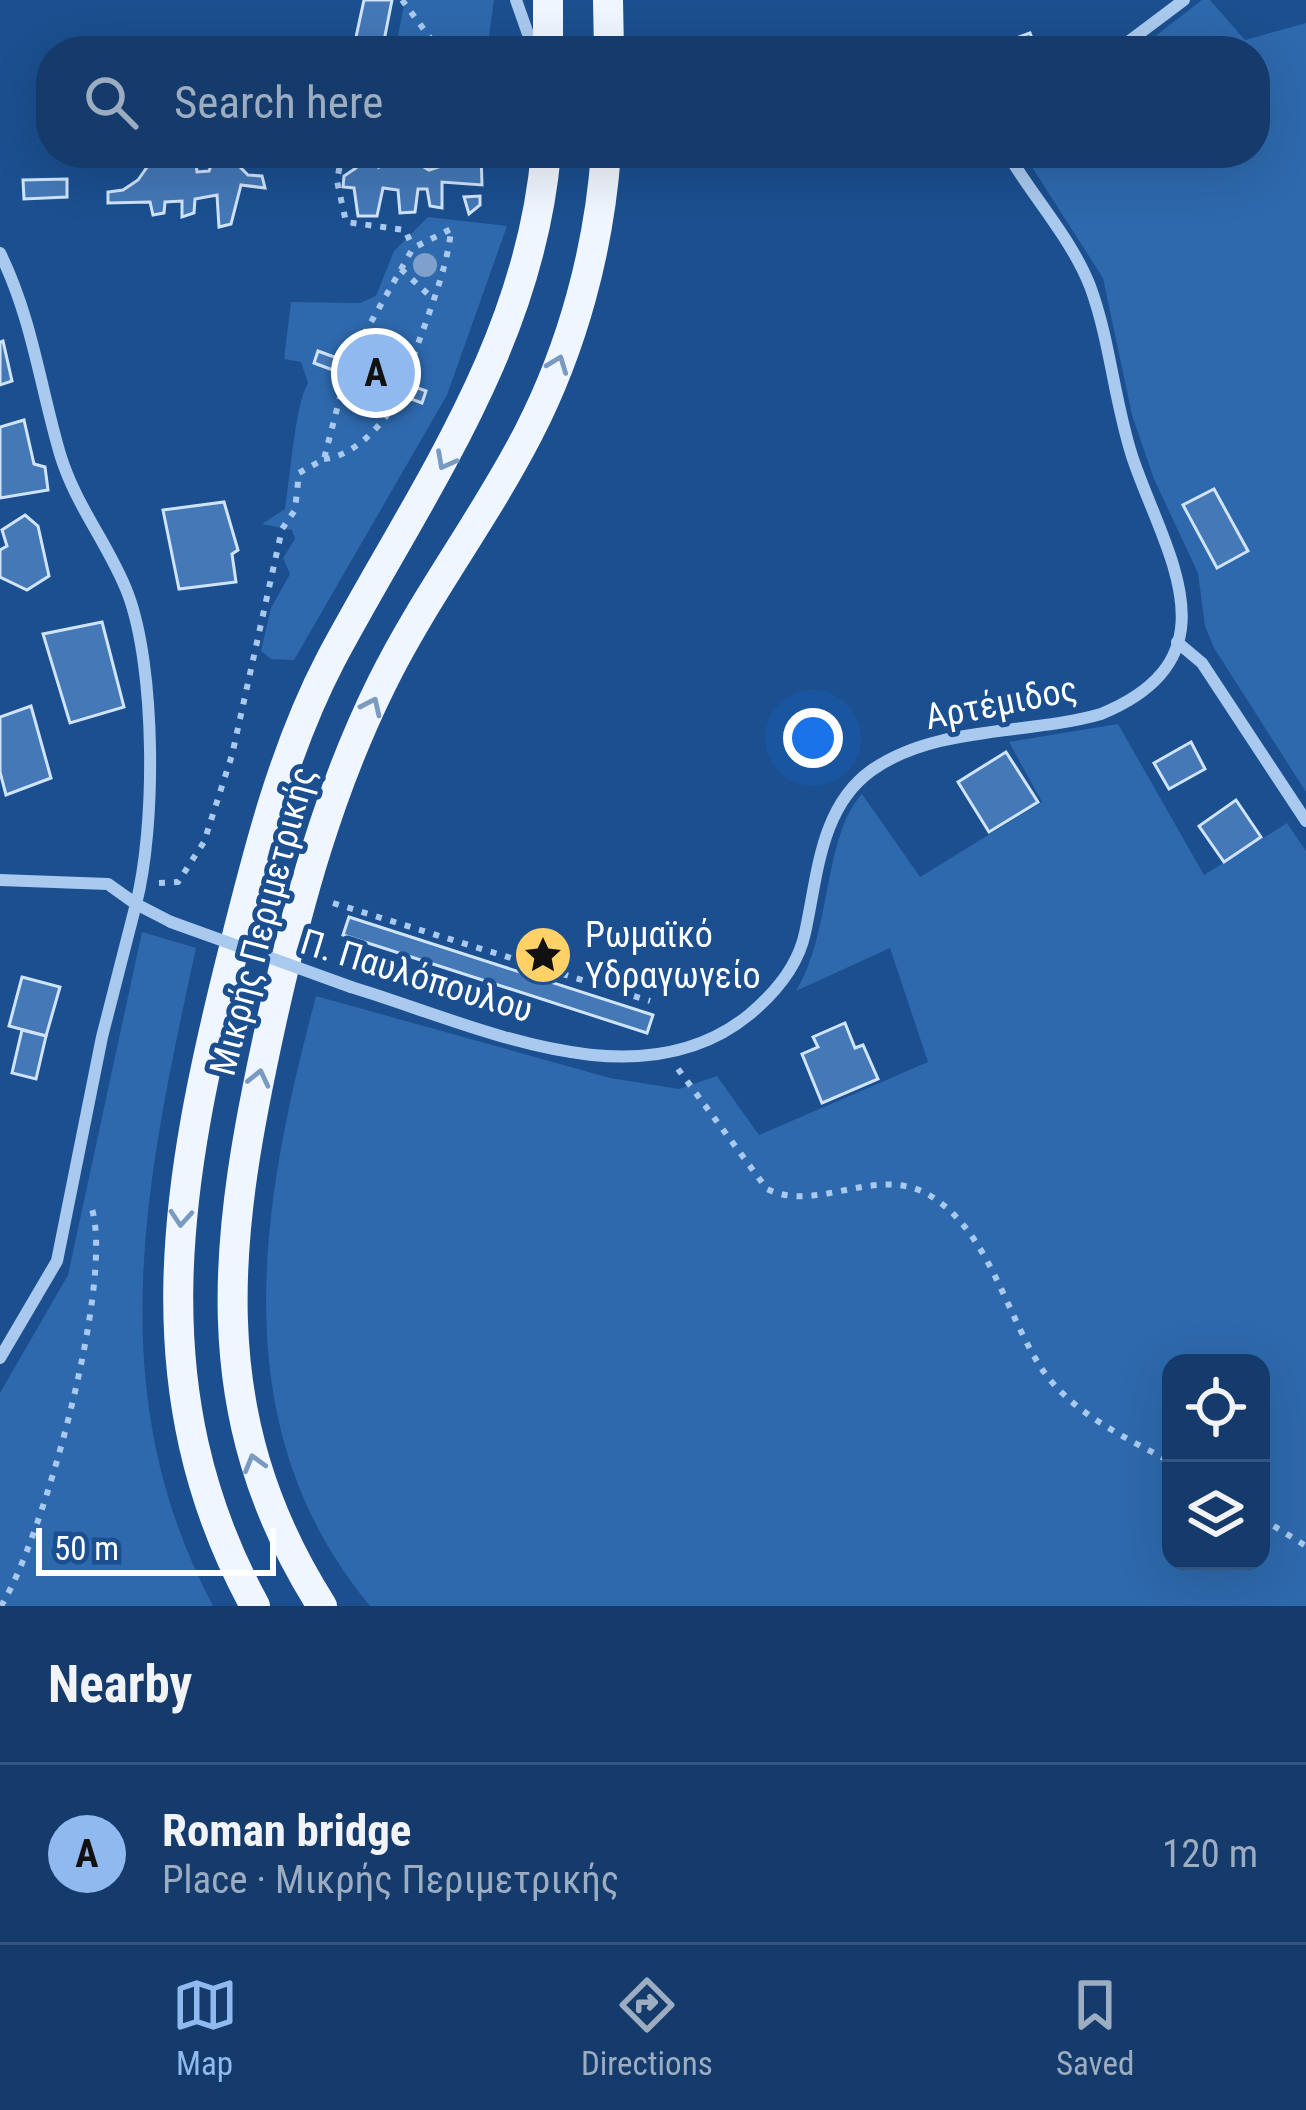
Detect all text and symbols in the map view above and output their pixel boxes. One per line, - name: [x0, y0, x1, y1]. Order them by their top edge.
- search box: [36, 36, 1270, 168]
- icon: search: [78, 69, 144, 135]
- text: Search here: [174, 76, 383, 129]
- pin: A: [337, 328, 415, 418]
- one-way arrow: [544, 355, 569, 376]
- one-way arrow: [436, 448, 459, 469]
- street label: Αρτέμιδος: [922, 668, 1081, 738]
- one-way arrow: [358, 697, 381, 718]
- your location: [783, 708, 843, 768]
- street label: Μικρής Περιμετρικής: [202, 762, 324, 1080]
- place label: Ρωμαϊκό Υδραγωγείο: [585, 914, 761, 997]
- street label: Π. Παυλόπουλου: [296, 921, 538, 1031]
- place icon: Ρωμαϊκό Υδραγωγείο: [512, 924, 574, 986]
- one-way arrow: [245, 1069, 270, 1089]
- one-way arrow: [168, 1209, 194, 1228]
- map controls: [1162, 1354, 1270, 1570]
- button: locate: [1162, 1354, 1270, 1462]
- one-way arrow: [243, 1453, 268, 1474]
- button: layers: [1162, 1462, 1270, 1570]
- scale bar: [36, 1522, 276, 1575]
- text: 50 m: [54, 1529, 119, 1568]
- text: Nearby: [48, 1655, 192, 1714]
- text: Roman bridge: [162, 1804, 411, 1857]
- text: A: [75, 1831, 99, 1877]
- text: 120 m: [1162, 1831, 1258, 1877]
- text: Place · Μικρής Περιμετρικής: [162, 1857, 619, 1903]
- tab: Map: [172, 1972, 238, 2083]
- tab: Directions: [581, 1972, 713, 2083]
- tab: Saved: [1056, 1972, 1134, 2083]

